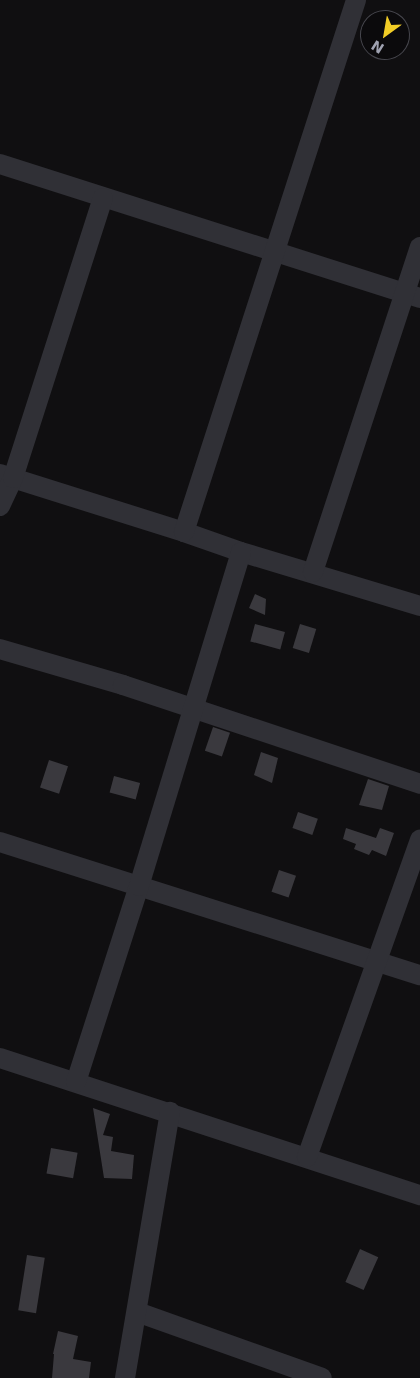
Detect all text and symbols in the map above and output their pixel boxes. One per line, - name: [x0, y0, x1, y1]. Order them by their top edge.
- north arrow: [360, 10, 410, 60]
- text: N: [368, 37, 387, 57]

